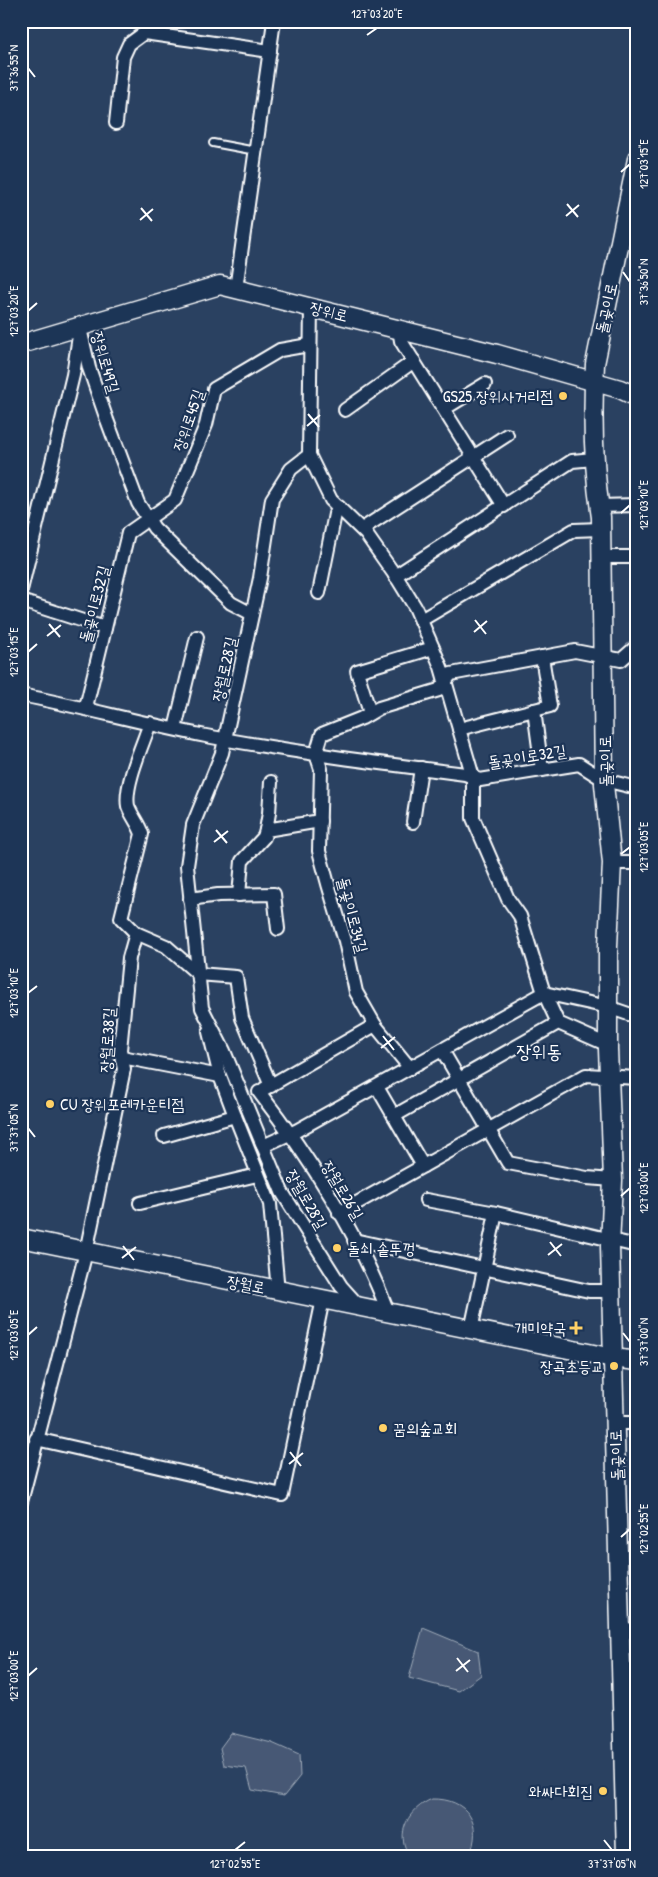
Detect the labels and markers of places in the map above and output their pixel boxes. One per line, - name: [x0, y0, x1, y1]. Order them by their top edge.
- place label: GS25 장위사거리점: [443, 385, 553, 407]
- marker: GS25 장위사거리점: [557, 390, 569, 402]
- place label: CU 장위포레카운티점: [60, 1093, 184, 1115]
- marker: CU 장위포레카운티점: [44, 1098, 56, 1110]
- place label: 돌쇠 솥뚜껑: [347, 1237, 415, 1259]
- marker: 돌쇠 솥뚜껑: [331, 1242, 343, 1254]
- place label: 개미약국: [515, 1317, 566, 1339]
- marker: 개미약국: [570, 1322, 582, 1334]
- place label: 장곡초등교: [540, 1355, 604, 1377]
- marker: 장곡초등교: [608, 1360, 620, 1372]
- place label: 꿈의숲교회: [393, 1417, 457, 1439]
- marker: 꿈의숲교회: [377, 1422, 389, 1434]
- place label: 와싸다회집: [529, 1780, 593, 1802]
- marker: 와싸다회집: [597, 1785, 609, 1797]

